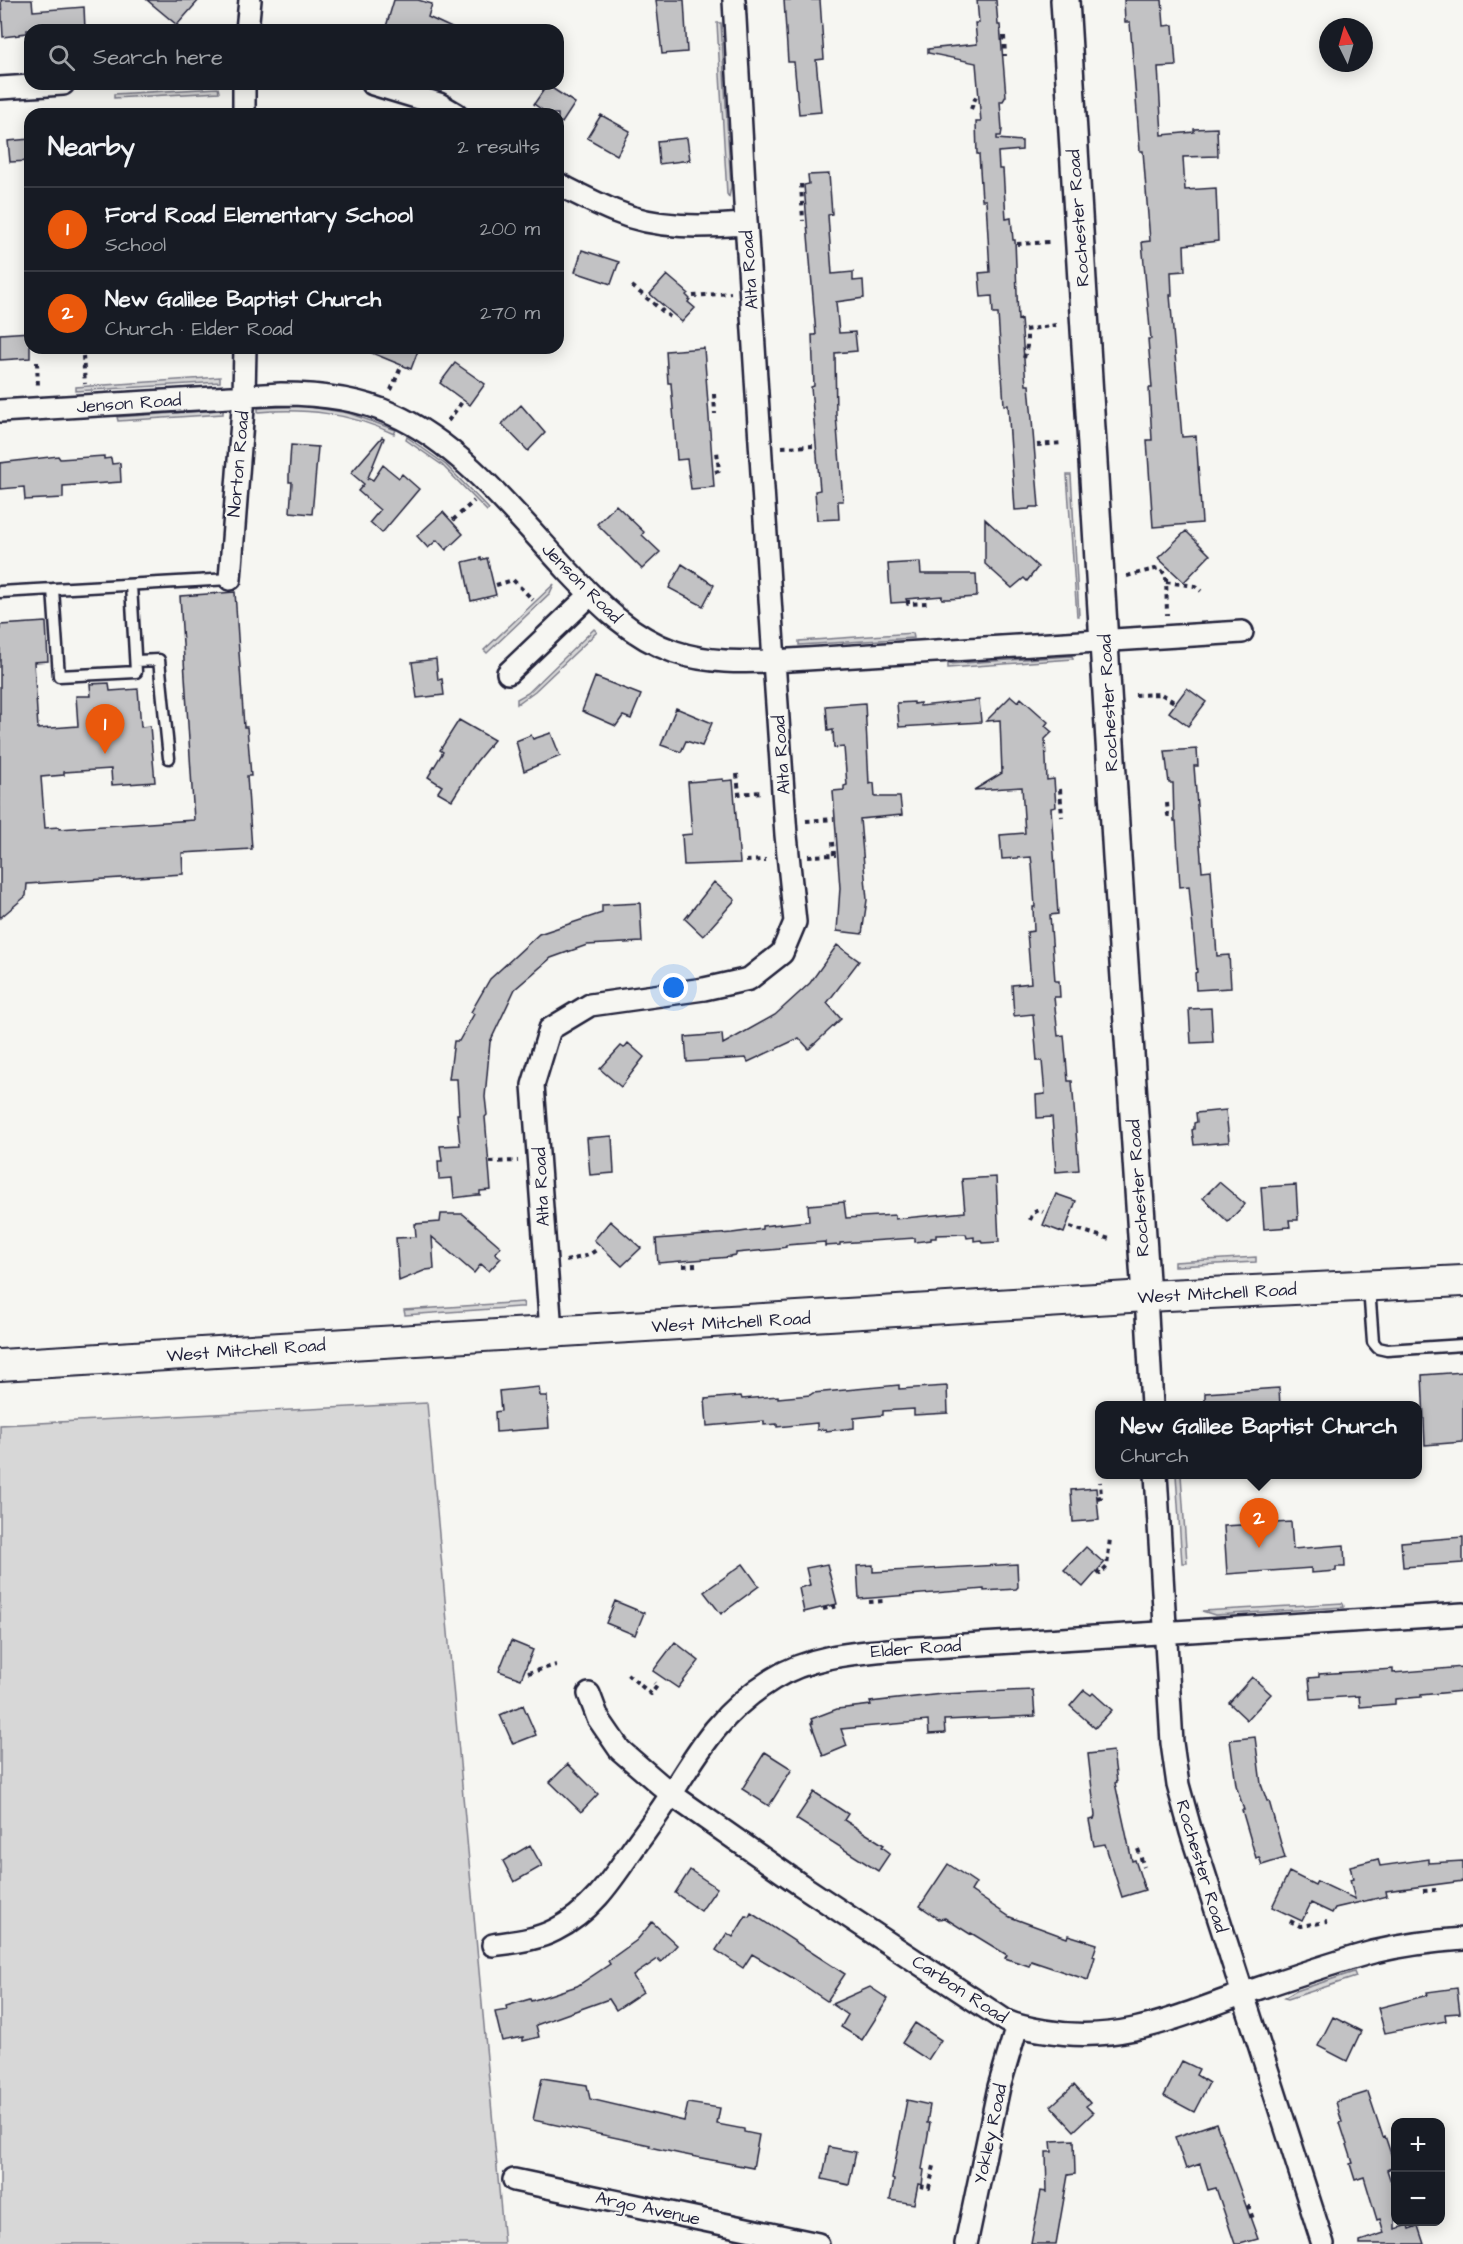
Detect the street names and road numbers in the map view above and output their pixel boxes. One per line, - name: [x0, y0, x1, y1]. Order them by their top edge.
- street label: Rochester Road: [1061, 148, 1096, 287]
- street label: Alta Road: [734, 230, 765, 310]
- street label: Jenson Road: [76, 387, 182, 420]
- street label: Norton Road: [221, 410, 256, 518]
- street label: Jenson Road: [536, 537, 628, 629]
- street label: Rochester Road: [1092, 634, 1125, 772]
- street label: Alta Road: [766, 715, 797, 795]
- street label: Rochester Road: [1121, 1118, 1156, 1257]
- street label: Alta Road: [527, 1147, 556, 1227]
- street label: West Mitchell Road: [1137, 1277, 1297, 1310]
- street label: West Mitchell Road: [651, 1306, 811, 1339]
- street label: West Mitchell Road: [166, 1332, 326, 1369]
- street label: Elder Road: [870, 1633, 962, 1664]
- street label: Rochester Road: [1169, 1797, 1234, 1936]
- street label: Carbon Road: [907, 1949, 1013, 2030]
- street label: Yokley Road: [968, 2082, 1014, 2187]
- street label: Argo Avenue: [593, 2185, 703, 2233]

